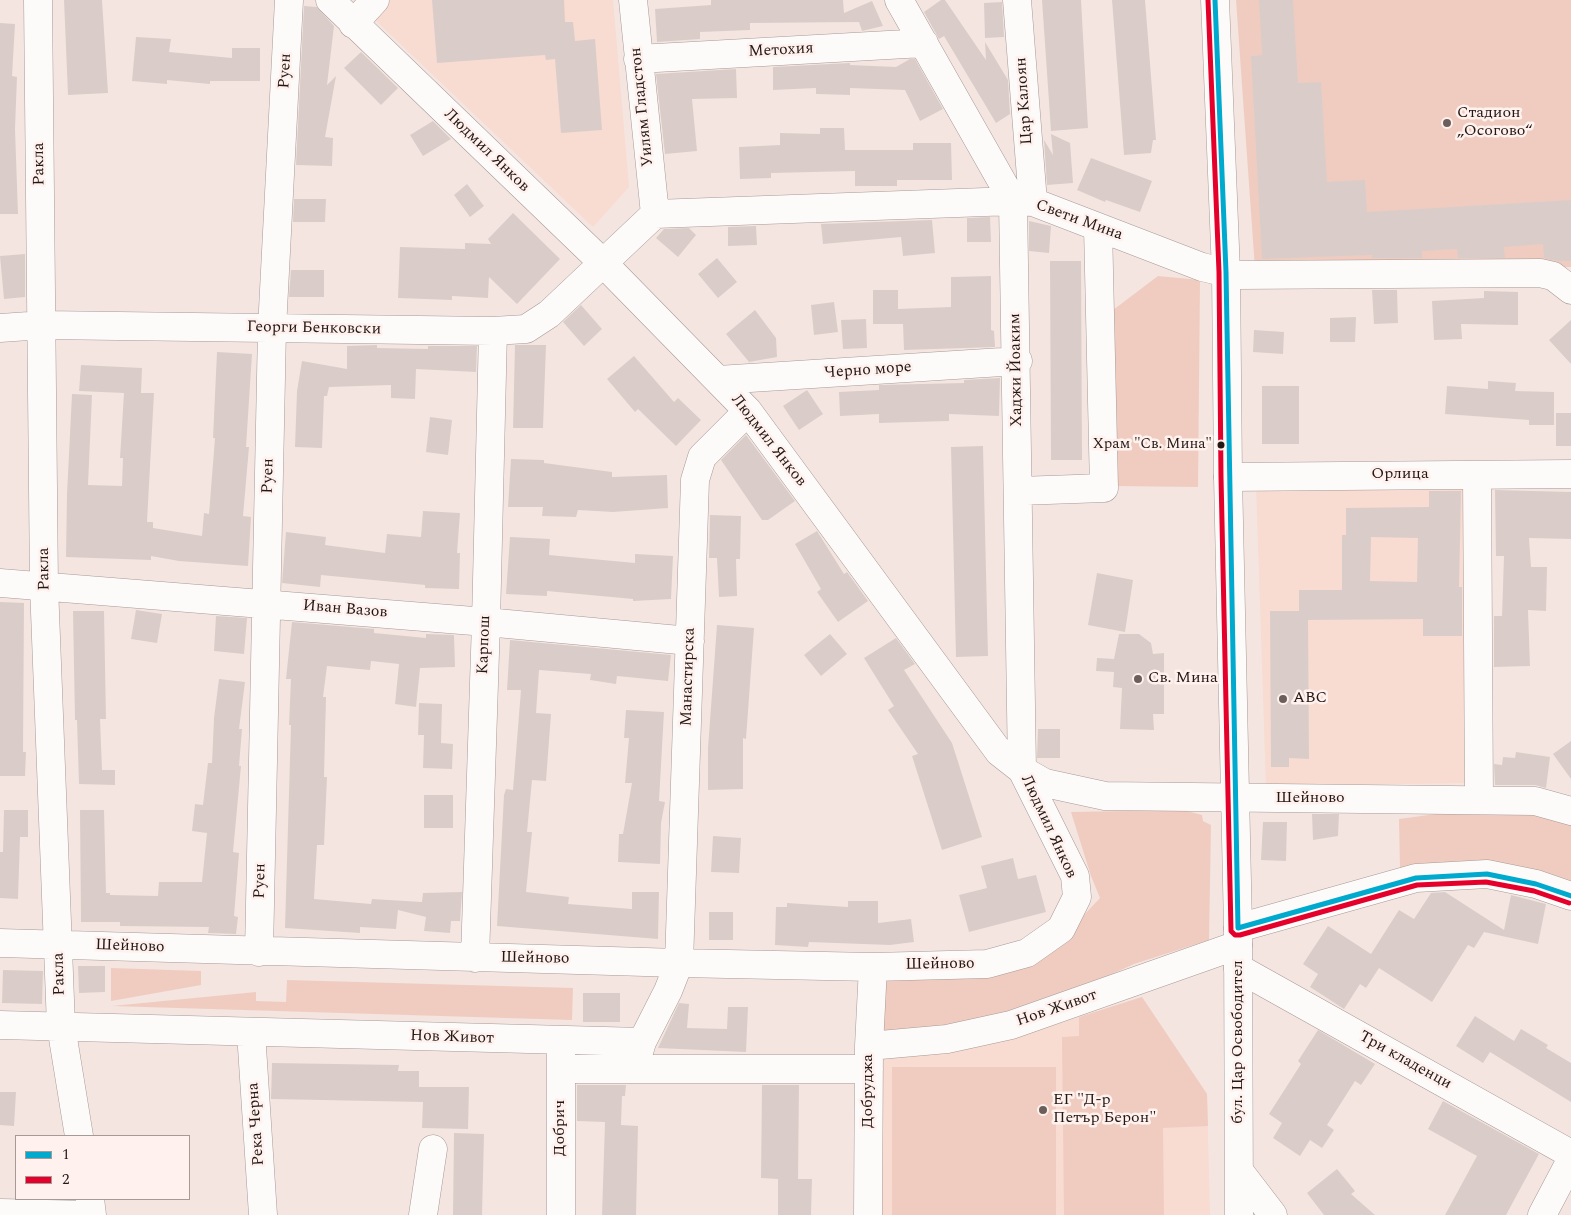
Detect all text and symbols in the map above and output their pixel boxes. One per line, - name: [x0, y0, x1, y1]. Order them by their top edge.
- street label: Метохия: [748, 40, 814, 62]
- street label: Уилям Гладстон: [627, 47, 659, 167]
- street label: Руен: [275, 53, 297, 89]
- street label: Цар Калоян: [1012, 57, 1038, 145]
- place label: Стадион „Осогово“: [1457, 104, 1532, 142]
- street label: Людмил Янков: [439, 105, 533, 197]
- marker: Стадион „Осогово“: [1441, 117, 1453, 129]
- street label: Ракла: [30, 142, 50, 186]
- street label: Свети Мина: [1033, 196, 1125, 246]
- street label: Хаджи Йоаким: [1006, 313, 1028, 427]
- street label: Георги Бенковски: [247, 318, 381, 340]
- street label: Черно море: [824, 358, 912, 384]
- street label: Людмил Янков: [726, 391, 810, 491]
- place label: Храм "Св. Мина": [1093, 436, 1212, 454]
- marker: Храм "Св. Мина": [1216, 440, 1226, 450]
- street label: Руен: [259, 458, 279, 494]
- street label: Орлица: [1371, 465, 1429, 485]
- street label: Ракла: [35, 547, 55, 591]
- street label: Иван Вазов: [302, 597, 388, 623]
- street label: Карпош: [474, 615, 496, 675]
- street label: Манастирска: [678, 627, 700, 727]
- place label: Св. Мина: [1148, 669, 1218, 689]
- marker: Св. Мина: [1132, 673, 1144, 685]
- place label: ABC: [1293, 689, 1327, 709]
- marker: ABC: [1277, 693, 1289, 705]
- street label: Людмил Янков: [1016, 772, 1080, 882]
- street label: Шейново: [1275, 789, 1345, 809]
- street label: Руен: [251, 863, 271, 899]
- street label: Шейново: [95, 936, 165, 958]
- street label: Шейново: [500, 949, 570, 969]
- street label: Ракла: [50, 952, 70, 996]
- street label: Шейново: [905, 955, 975, 975]
- street label: бул. Цар Освободител: [1229, 960, 1249, 1124]
- street label: Нов Живот: [1014, 986, 1100, 1032]
- street label: Нов Живот: [410, 1027, 494, 1049]
- street label: Три кладенци: [1355, 1028, 1455, 1094]
- street label: Добруджа: [859, 1054, 879, 1128]
- street label: Река Черна: [245, 1082, 269, 1166]
- place label: ЕГ "Д-р Петър Берон": [1053, 1091, 1156, 1129]
- street label: Добрич: [551, 1100, 571, 1156]
- marker: ЕГ "Д-р Петър Берон": [1037, 1104, 1049, 1116]
- legend: [15, 1135, 190, 1200]
- text: 1: [62, 1143, 70, 1166]
- text: 2: [62, 1168, 70, 1191]

